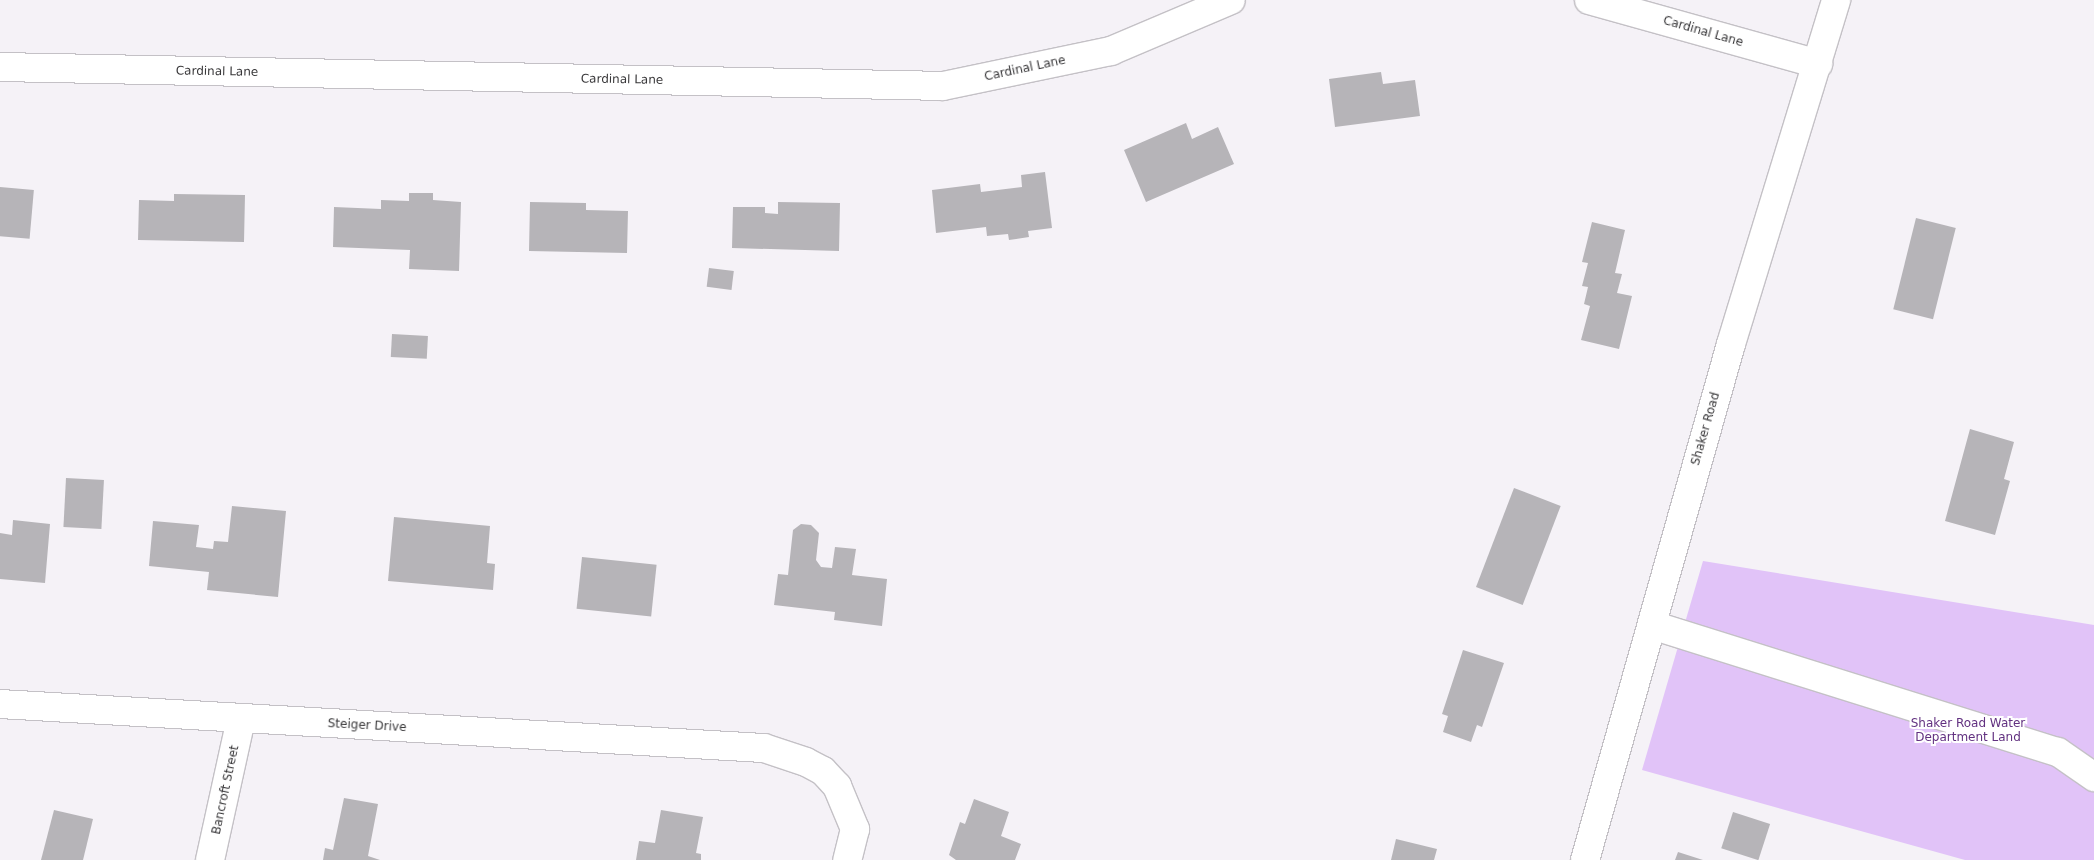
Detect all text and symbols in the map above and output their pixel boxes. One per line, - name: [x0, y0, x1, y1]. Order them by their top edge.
- street label: Cardinal Lane: [1661, 14, 1745, 50]
- street label: Cardinal Lane: [983, 53, 1067, 85]
- street label: Cardinal Lane: [176, 64, 258, 80]
- street label: Cardinal Lane: [581, 72, 663, 88]
- street label: Shaker Road: [1689, 391, 1723, 467]
- street label: Steiger Drive: [327, 717, 407, 735]
- park label: Shaker Road Water Department Land: [1911, 717, 2025, 745]
- street label: Bancroft Street: [210, 744, 242, 836]

